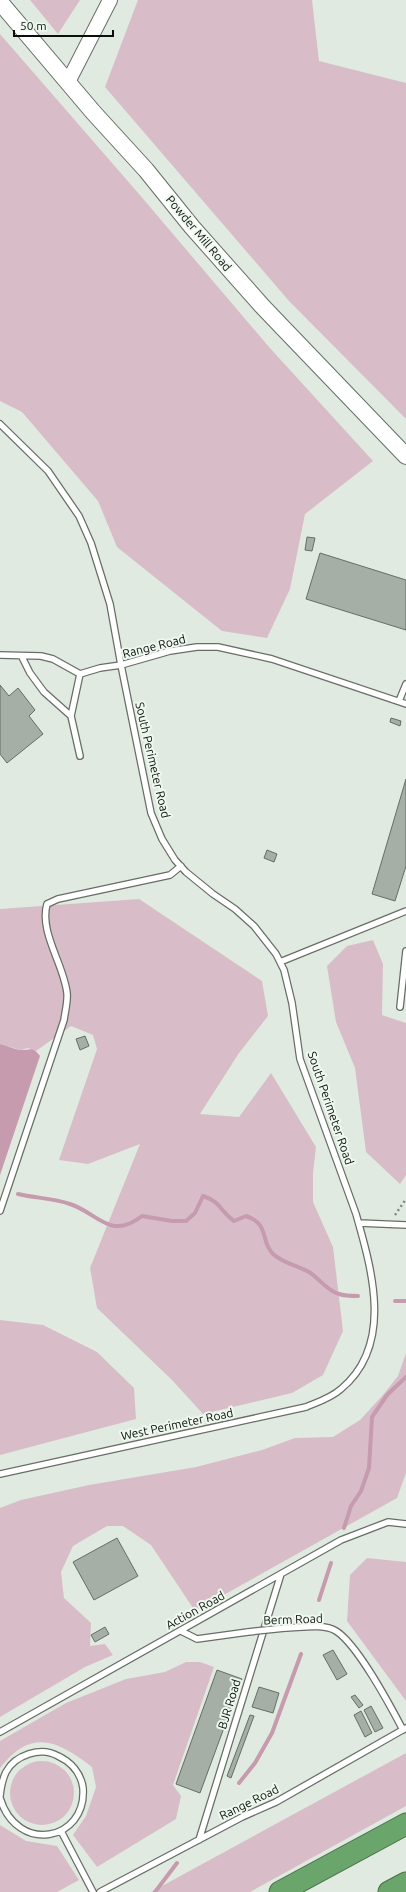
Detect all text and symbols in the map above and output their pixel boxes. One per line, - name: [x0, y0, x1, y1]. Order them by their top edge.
- scale bar: [14, 12, 113, 38]
- text: 50 m: [20, 19, 47, 32]
- street label: Powder Mill Road: [164, 193, 234, 273]
- street label: Range Road: [121, 632, 187, 660]
- street label: South Perimeter Road: [133, 701, 173, 819]
- street label: South Perimeter Road: [306, 1050, 356, 1166]
- street label: West Perimeter Road: [120, 1406, 234, 1442]
- street label: Action Road: [163, 1588, 227, 1632]
- street label: Berm Road: [263, 1611, 323, 1627]
- street label: BJR Road: [215, 1678, 243, 1730]
- street label: Range Road: [217, 1782, 281, 1822]

